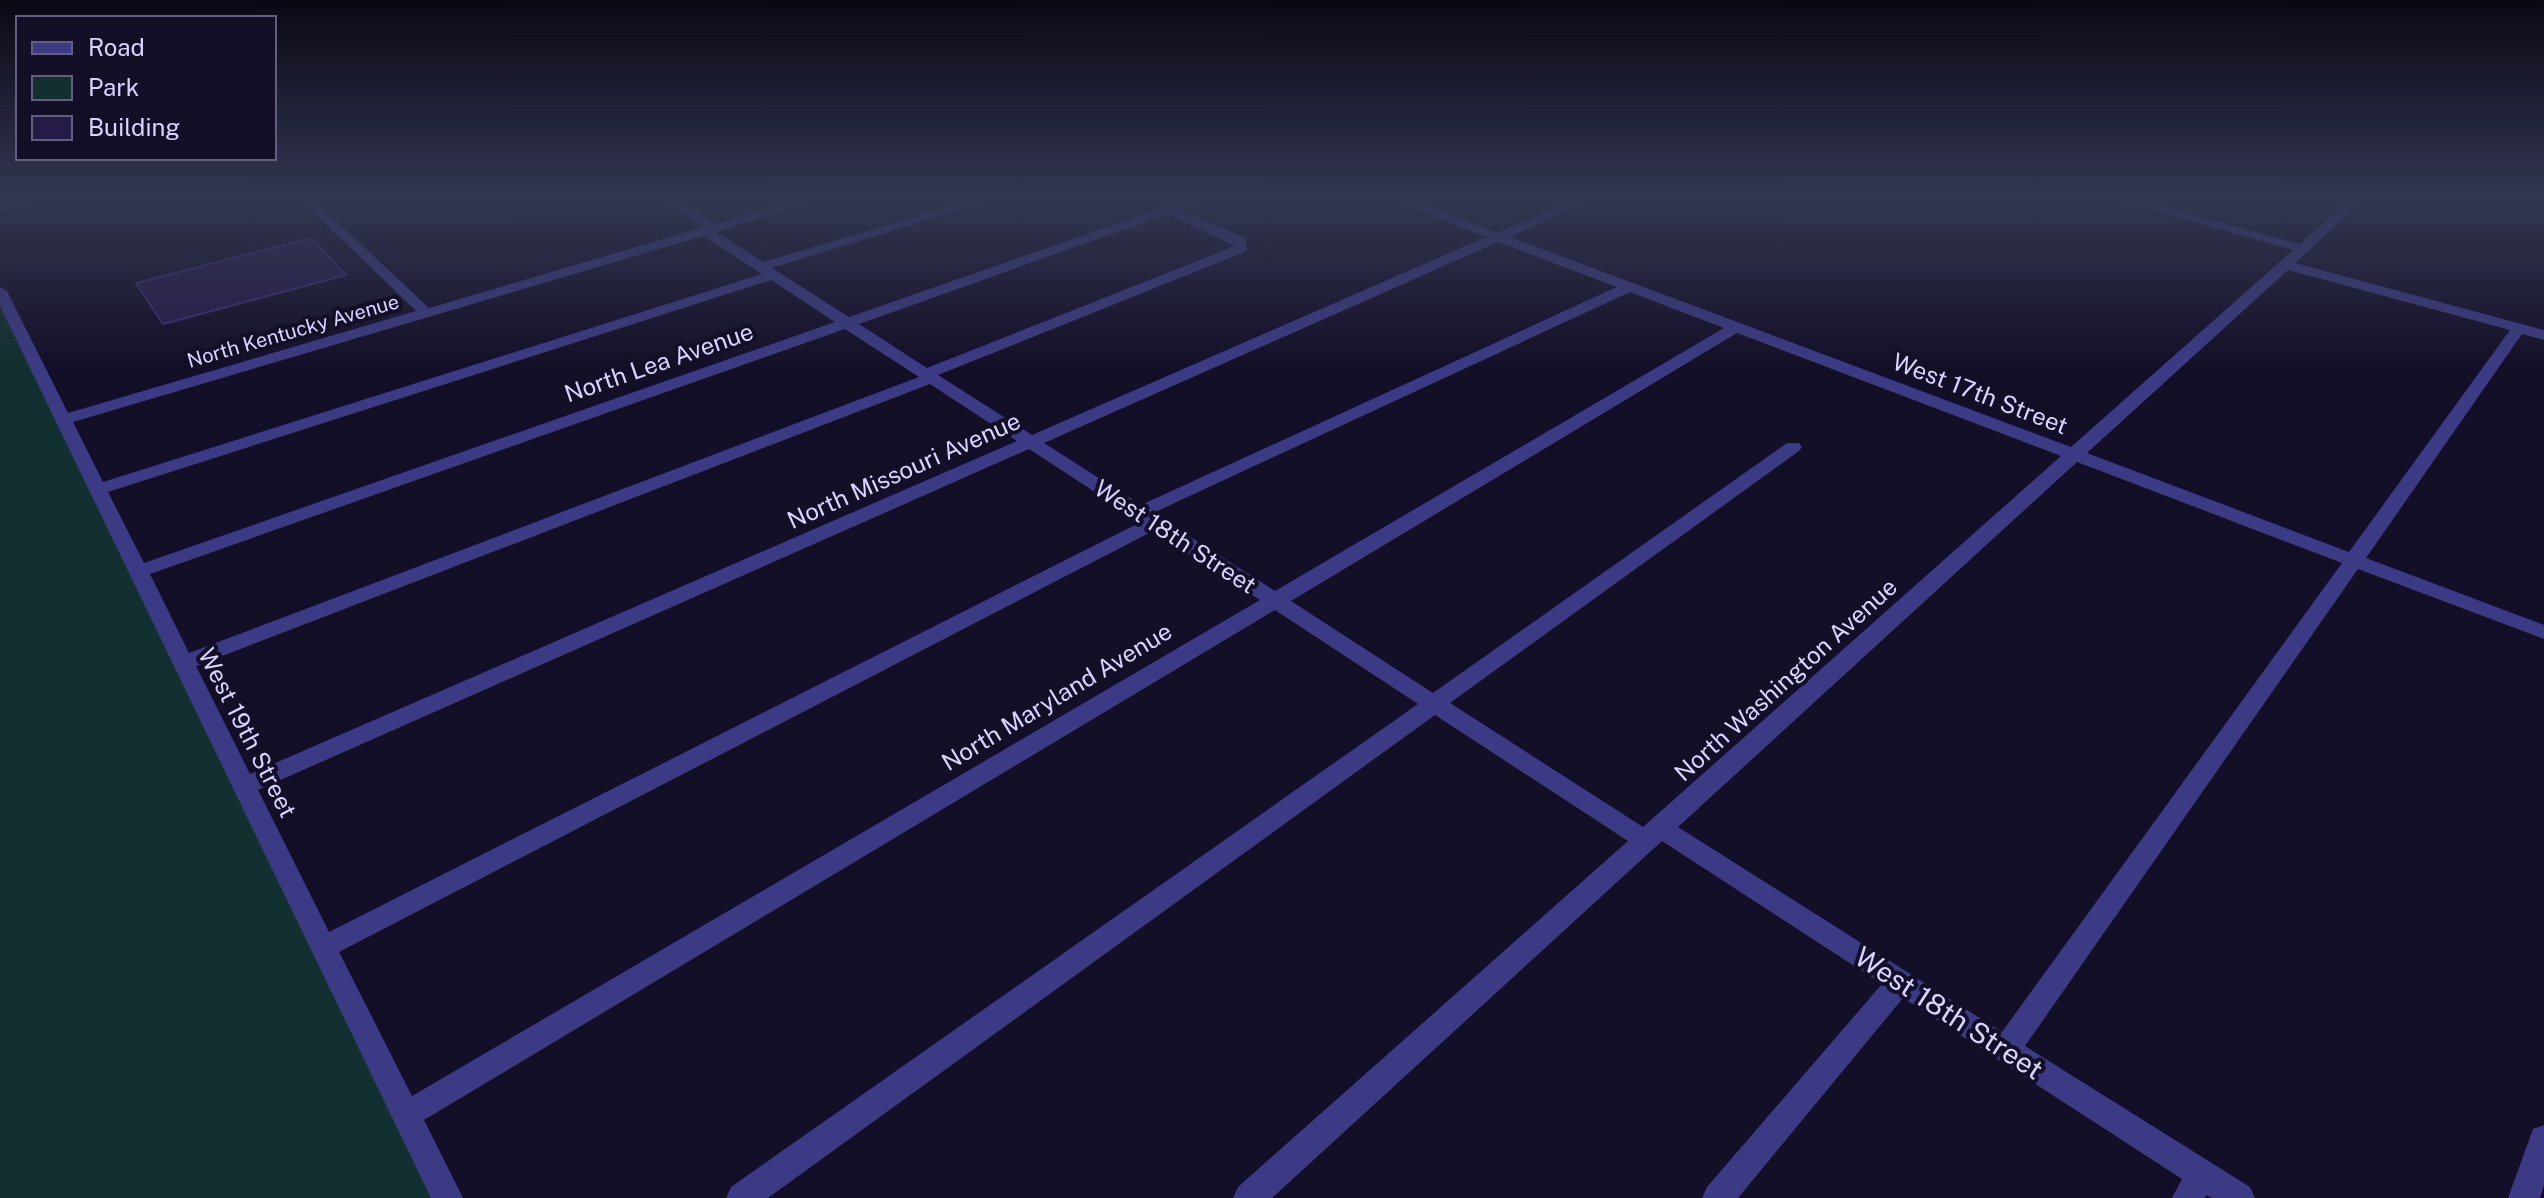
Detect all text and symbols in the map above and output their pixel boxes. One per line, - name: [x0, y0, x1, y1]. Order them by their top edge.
- legend: [16, 16, 276, 160]
- text: Road: [88, 33, 145, 61]
- text: Park: [88, 73, 139, 101]
- text: Building: [88, 113, 180, 141]
- street label: North Kentucky Avenue: [184, 289, 402, 373]
- street label: North Lea Avenue: [561, 317, 757, 408]
- street label: West 17th Street: [1889, 347, 2072, 439]
- street label: North Missouri Avenue: [783, 406, 1024, 534]
- street label: West 18th Street: [1090, 474, 1261, 599]
- street label: North Washington Avenue: [1668, 572, 1902, 787]
- street label: North Maryland Avenue: [936, 616, 1177, 776]
- street label: West 19th Street: [193, 643, 303, 822]
- street label: West 18th Street: [1849, 939, 2050, 1086]

